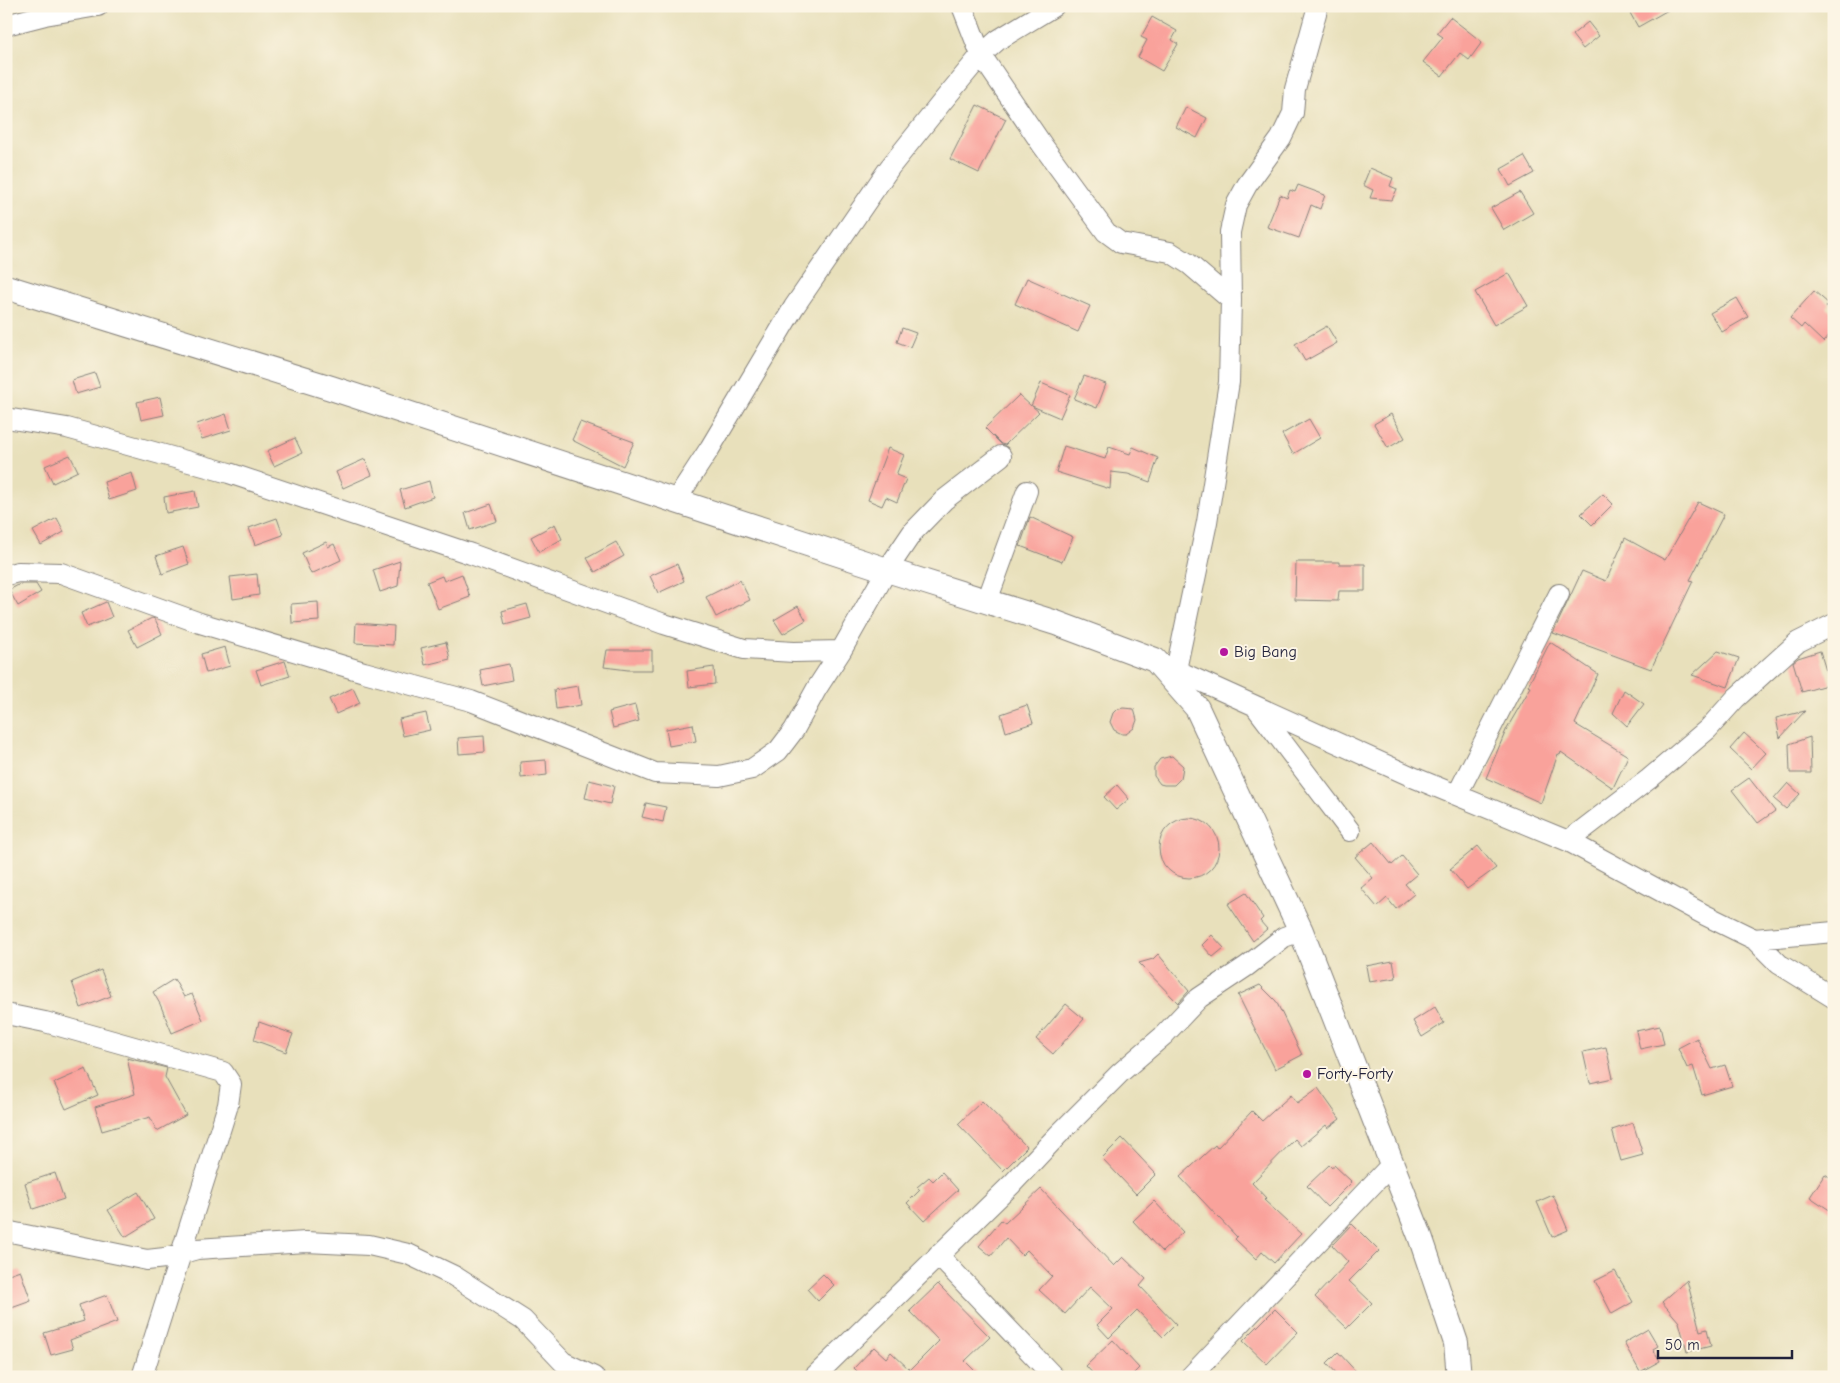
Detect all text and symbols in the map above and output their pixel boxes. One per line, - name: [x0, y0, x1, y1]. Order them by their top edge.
- place label: Big Bang: [1234, 643, 1297, 661]
- marker: Big Bang: [1218, 646, 1230, 658]
- place label: Forty-Forty: [1317, 1065, 1394, 1083]
- marker: Forty-Forty: [1301, 1068, 1313, 1080]
- scale bar: [1658, 1328, 1791, 1360]
- text: 50 m: [1665, 1336, 1700, 1354]

